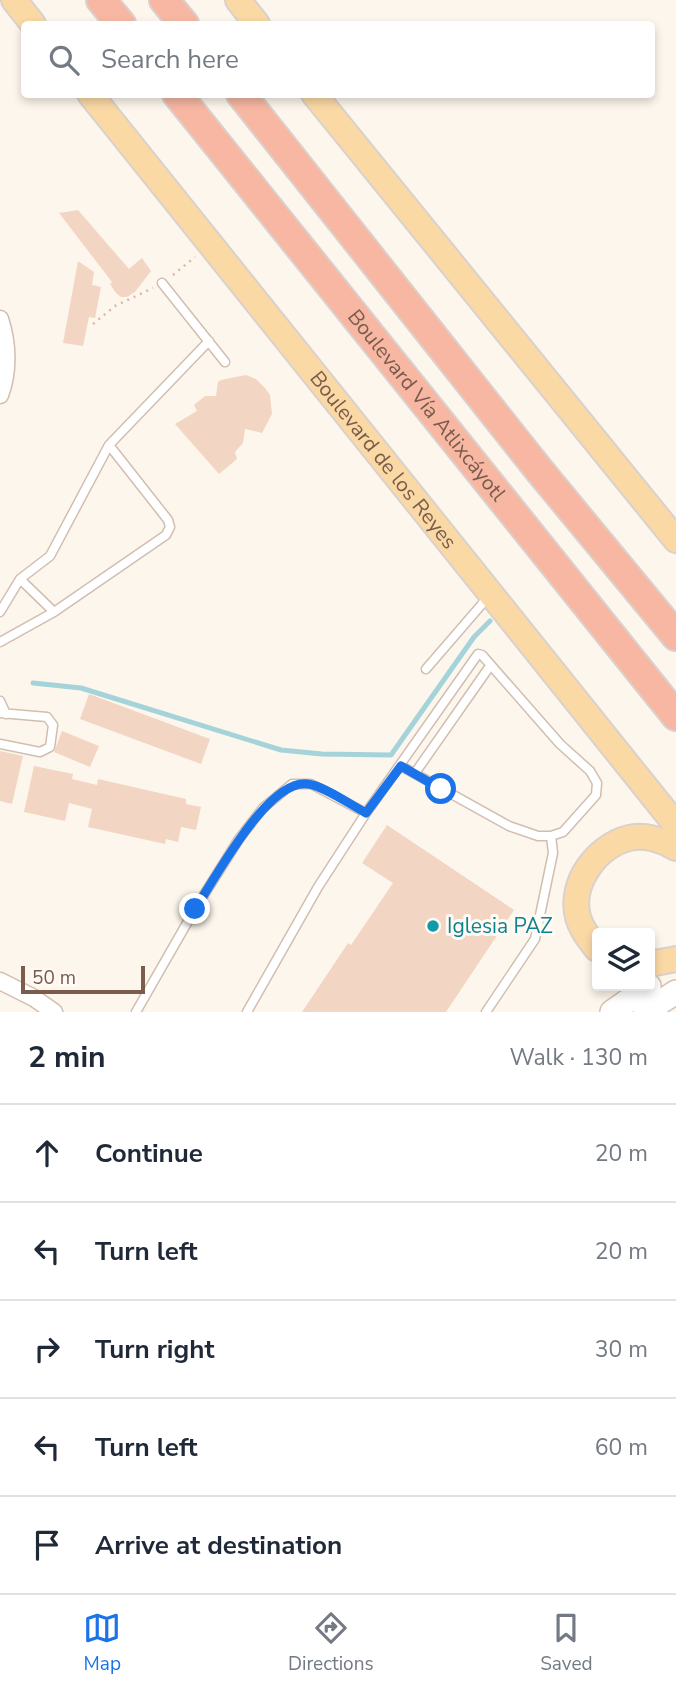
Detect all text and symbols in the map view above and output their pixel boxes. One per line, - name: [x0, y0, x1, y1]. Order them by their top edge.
- search box: [21, 21, 655, 98]
- icon: search: [45, 41, 83, 79]
- text: Search here: [101, 42, 239, 77]
- street label: Boulevard Vía Atlixcáyotl: [341, 304, 513, 508]
- street label: Boulevard de los Reyes: [303, 365, 463, 555]
- route start: [425, 773, 456, 804]
- route end: [179, 893, 210, 924]
- place label: Iglesia PAZ: [447, 912, 553, 940]
- marker: Iglesia PAZ: [425, 918, 441, 934]
- map controls: [592, 928, 655, 991]
- button: layers: [592, 928, 655, 991]
- scale bar: [21, 963, 145, 995]
- text: 50 m: [32, 965, 76, 991]
- text: 2 min: [28, 1037, 106, 1078]
- text: Walk · 130 m: [509, 1042, 648, 1073]
- icon: ahead: [28, 1134, 66, 1172]
- text: Continue: [95, 1136, 203, 1171]
- text: 20 m: [595, 1138, 648, 1169]
- icon: left: [28, 1232, 66, 1270]
- text: Turn left: [95, 1234, 198, 1269]
- text: 20 m: [595, 1236, 648, 1267]
- icon: right: [28, 1330, 66, 1368]
- text: Turn right: [95, 1332, 214, 1367]
- text: 30 m: [595, 1334, 648, 1365]
- icon: left: [28, 1428, 66, 1466]
- text: Turn left: [95, 1430, 198, 1465]
- text: 60 m: [595, 1432, 648, 1463]
- icon: arrive: [28, 1526, 66, 1564]
- text: Arrive at destination: [95, 1528, 342, 1563]
- tab: Map: [83, 1609, 121, 1677]
- tab: Directions: [288, 1609, 374, 1677]
- tab: Saved: [540, 1609, 593, 1677]

